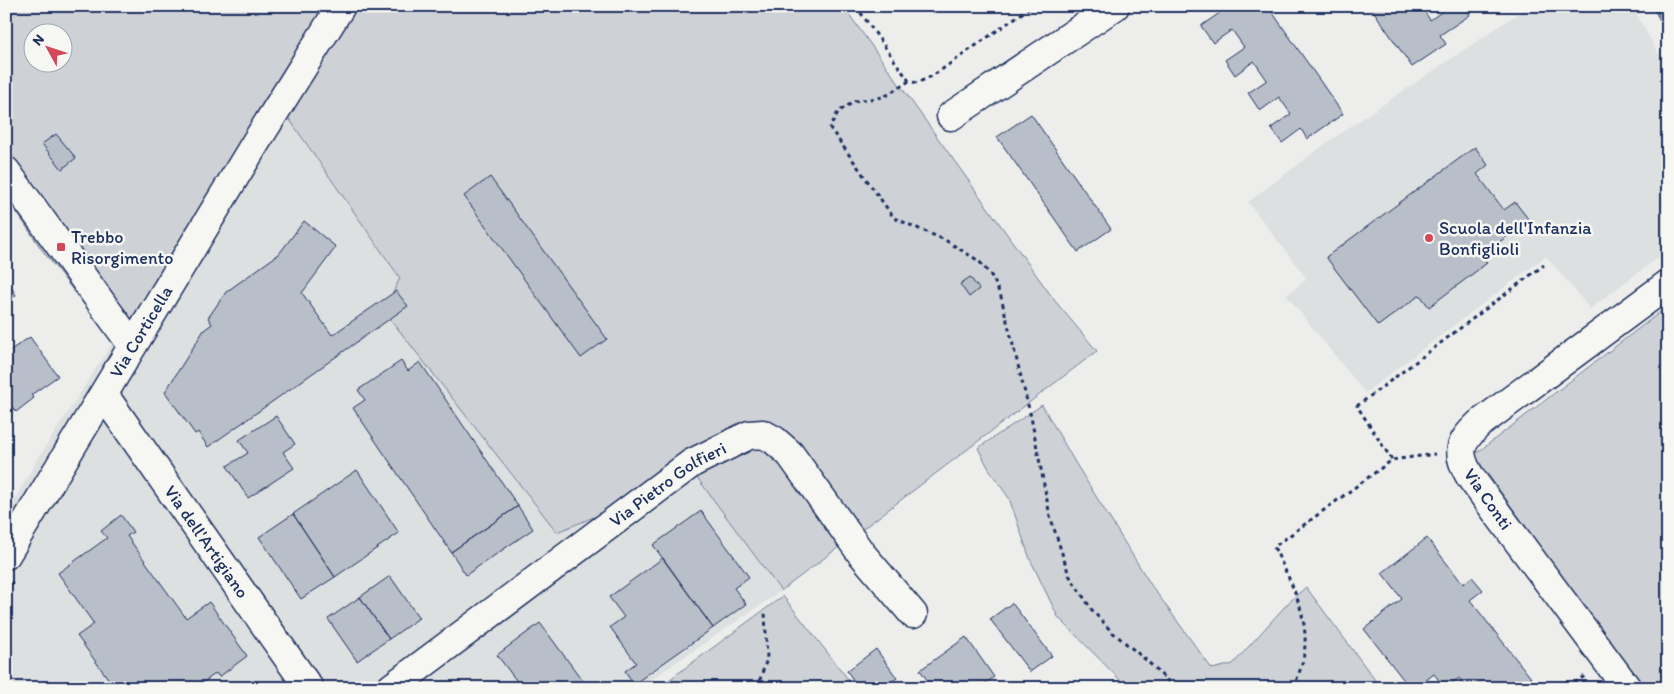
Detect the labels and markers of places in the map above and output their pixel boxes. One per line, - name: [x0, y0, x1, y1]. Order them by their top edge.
- place label: Scuola dell'Infanzia Bonfiglioli: [1439, 217, 1592, 260]
- place label: Trebbo Risorgimento: [71, 226, 173, 269]
- marker: Scuola dell'Infanzia Bonfiglioli: [1423, 232, 1435, 244]
- marker: Trebbo Risorgimento: [55, 241, 67, 253]

